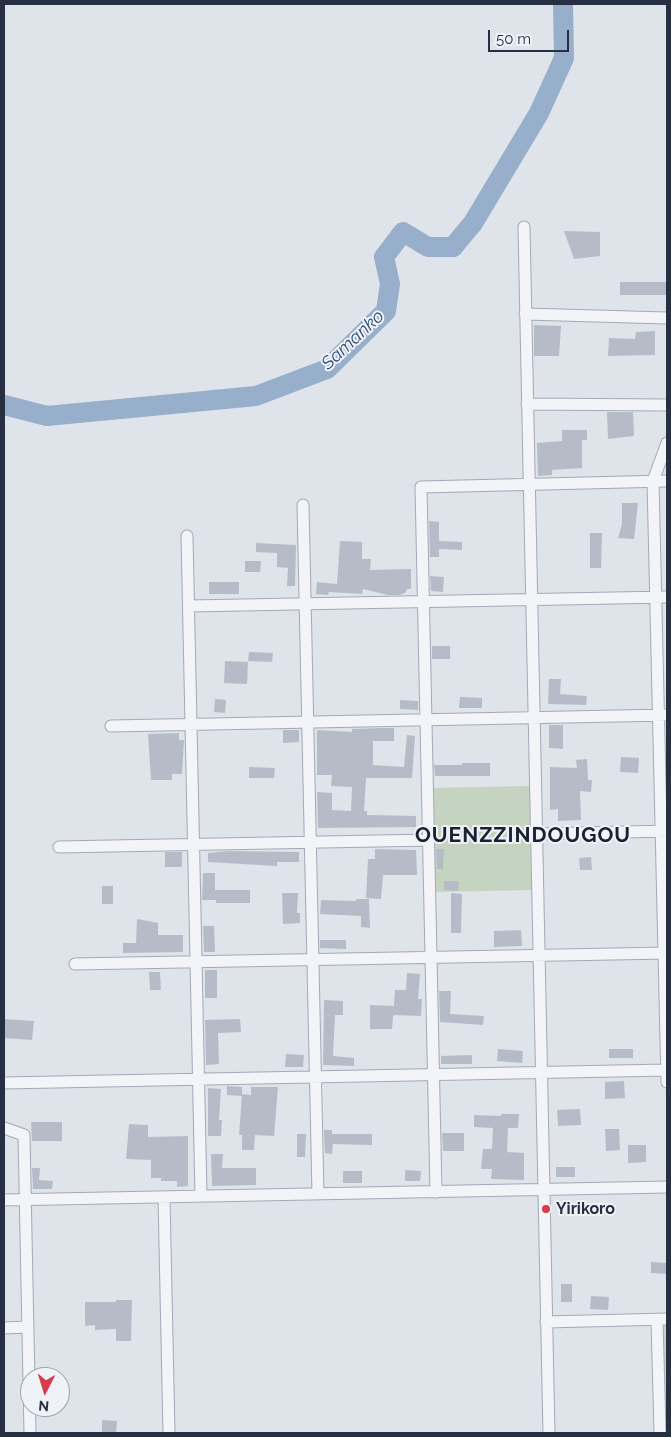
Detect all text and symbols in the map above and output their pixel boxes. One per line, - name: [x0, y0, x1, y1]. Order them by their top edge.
- scale bar: [491, 20, 572, 52]
- text: 50 m: [496, 30, 531, 48]
- water label: Samanko: [317, 306, 389, 374]
- district label: OUENZZINDOUGOU: [413, 823, 633, 849]
- place label: Yirikoro: [556, 1199, 615, 1219]
- marker: Yirikoro: [540, 1203, 552, 1215]
- north arrow: [20, 1367, 70, 1417]
- text: N: [38, 1398, 50, 1414]

